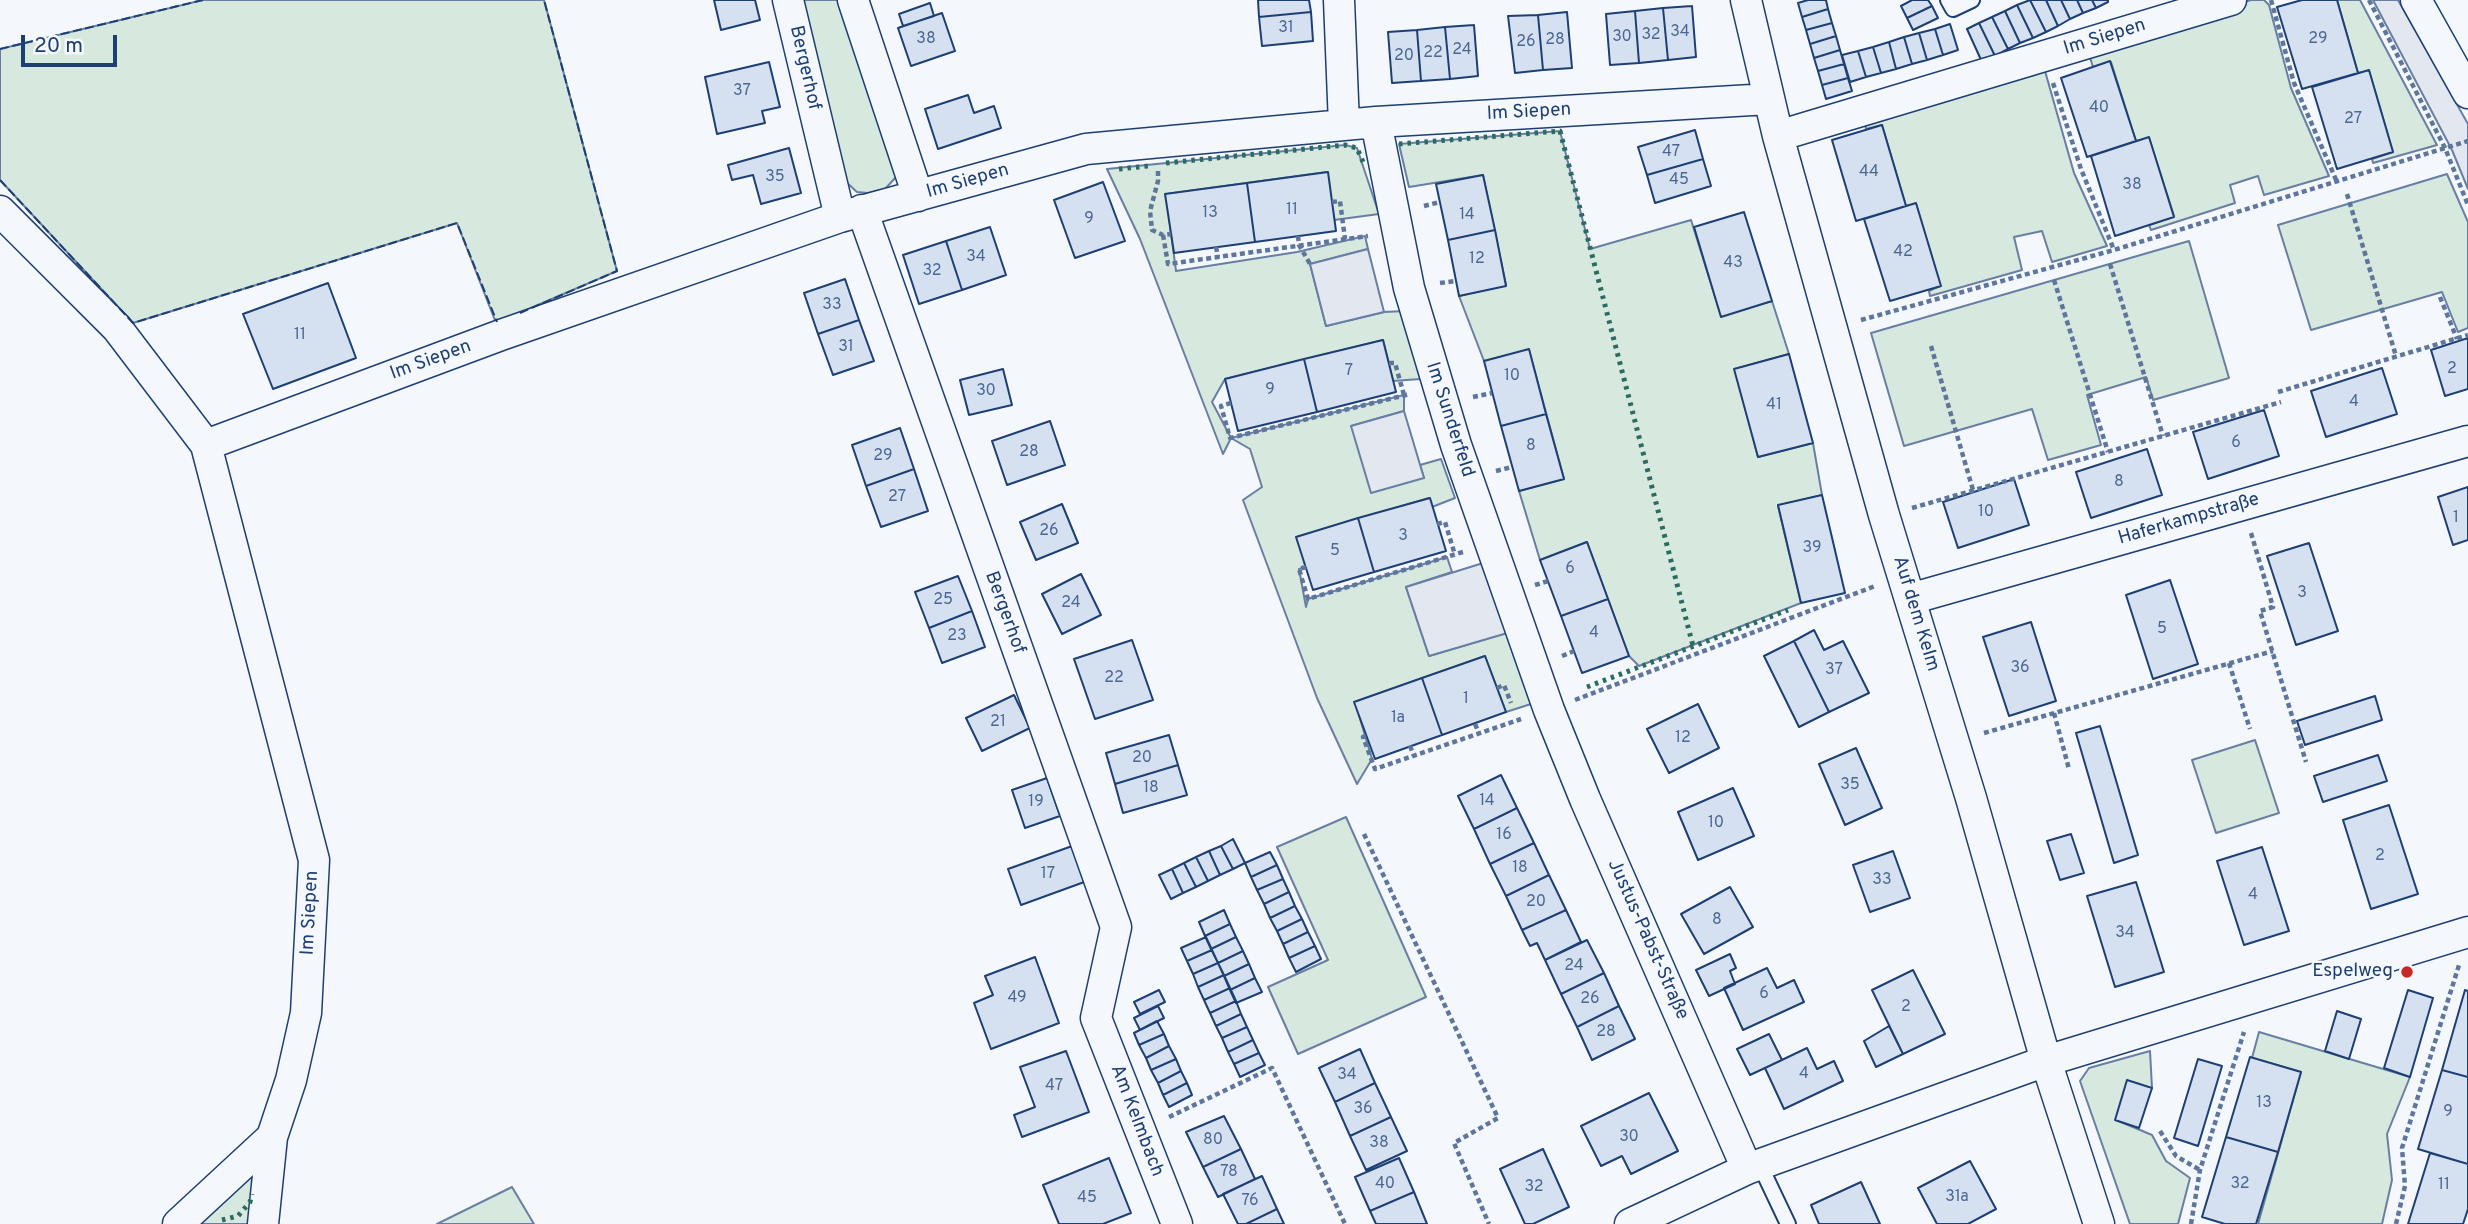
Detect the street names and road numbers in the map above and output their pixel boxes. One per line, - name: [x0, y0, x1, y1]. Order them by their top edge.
- street label: Im Siepen: [2061, 15, 2149, 61]
- street label: Bergerhof: [783, 24, 825, 112]
- street label: Im Siepen: [1486, 99, 1572, 127]
- street label: Im Siepen: [924, 159, 1012, 205]
- street label: Im Siepen: [387, 336, 475, 386]
- street label: Im Sunderfeld: [1420, 360, 1478, 480]
- street label: Haferkampstraße: [2116, 489, 2262, 551]
- street label: Auf dem Kelm: [1887, 554, 1943, 674]
- street label: Bergerhof: [979, 569, 1029, 657]
- street label: Justus-Pabst-Straße: [1601, 856, 1693, 1024]
- street label: Im Siepen: [297, 870, 325, 956]
- street label: Am Kelmbach: [1104, 1062, 1168, 1180]

